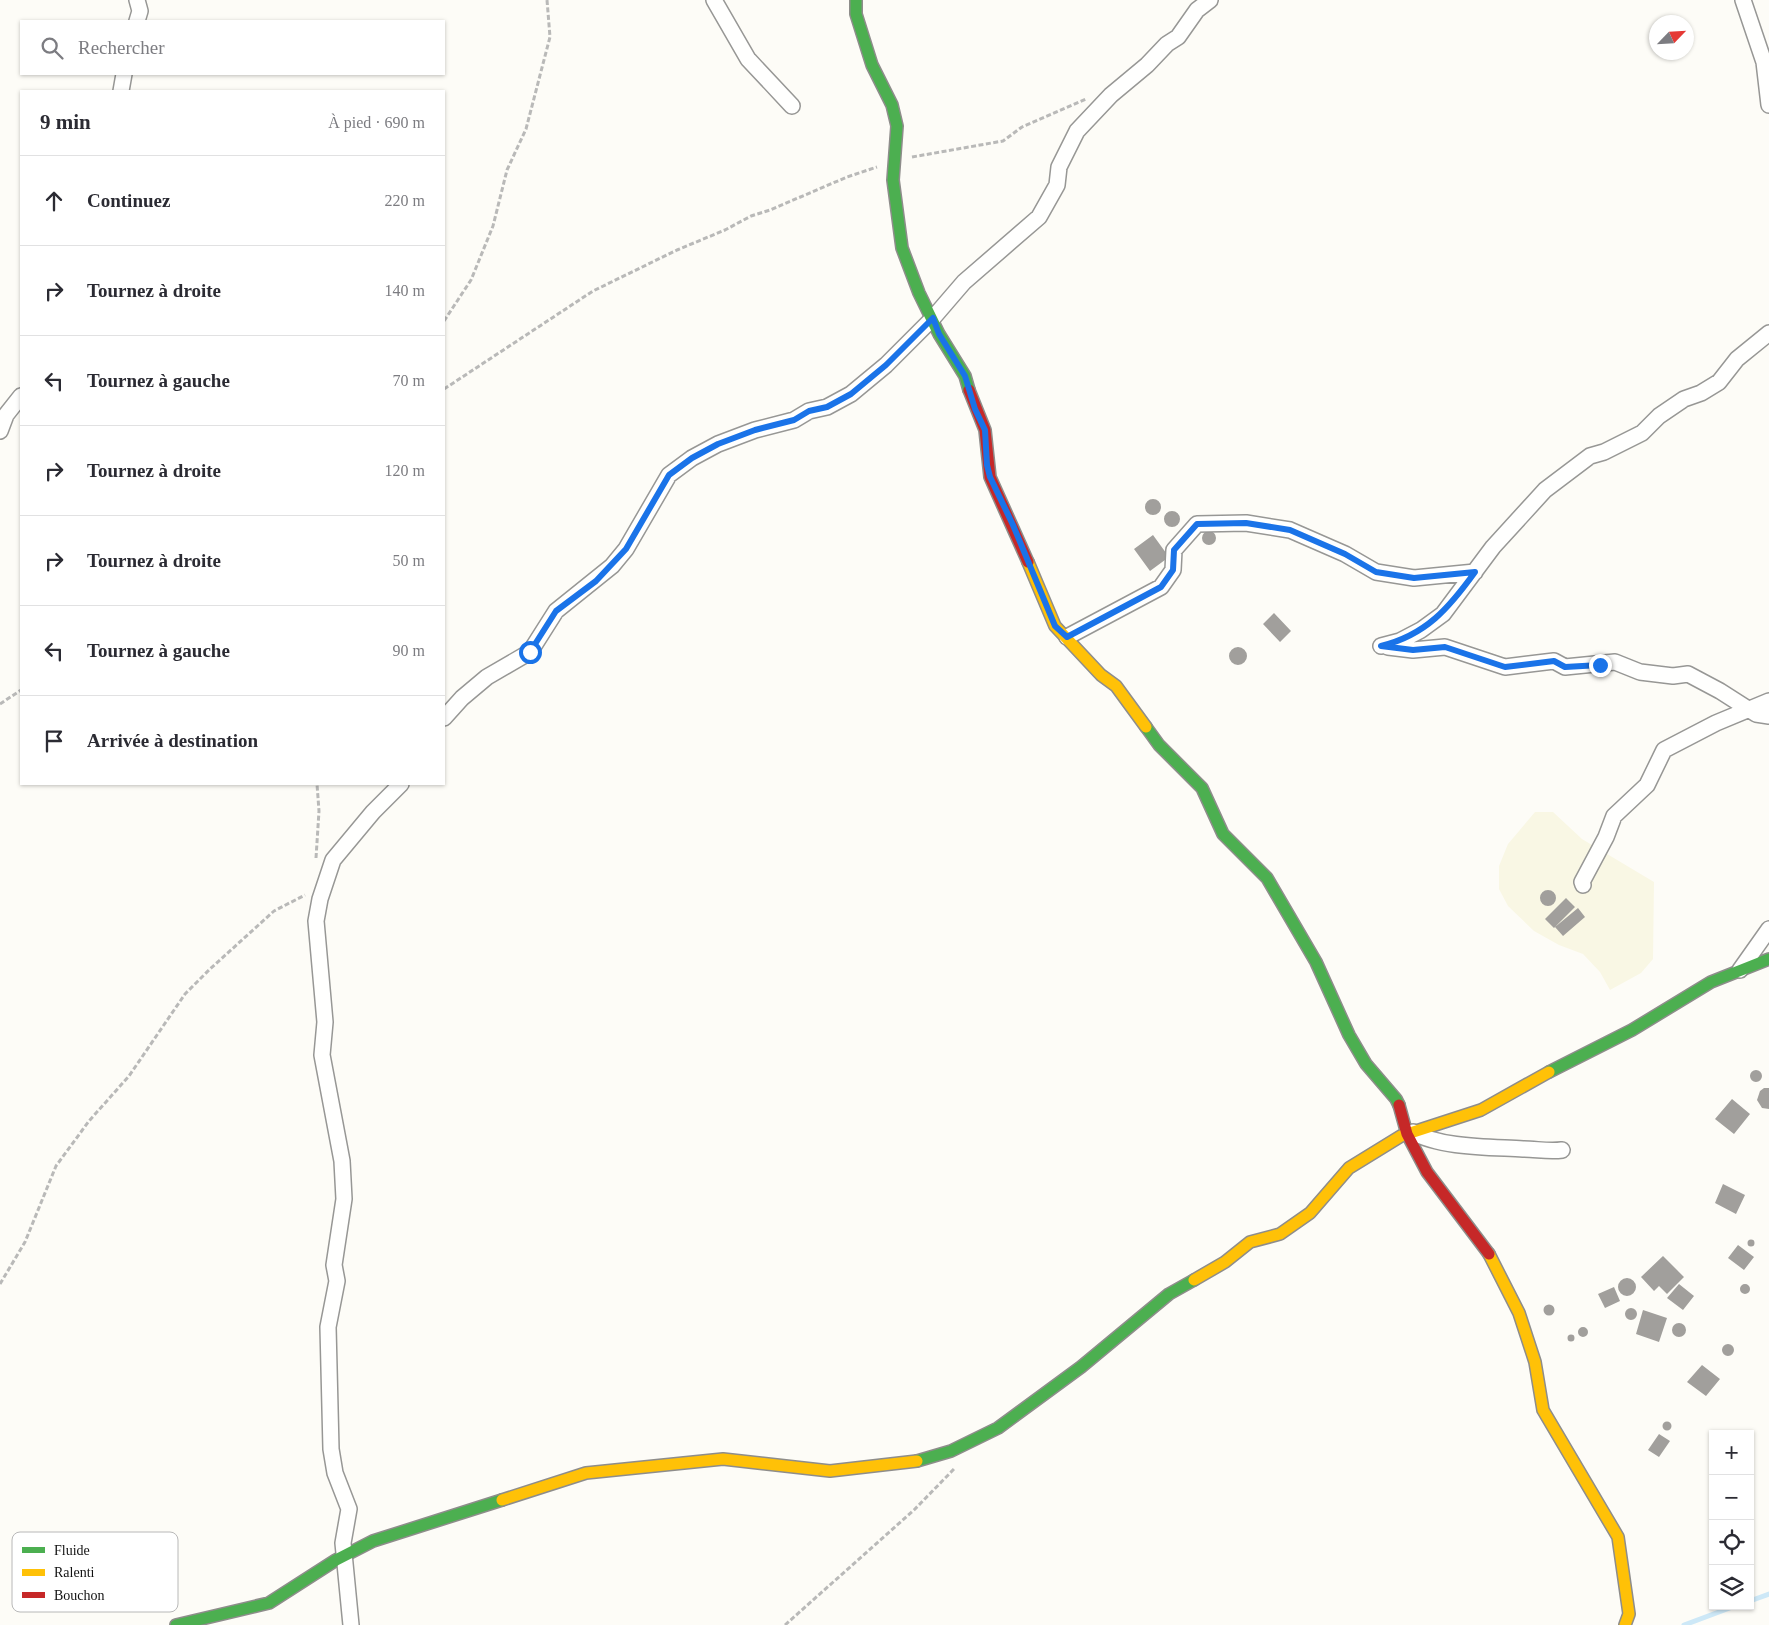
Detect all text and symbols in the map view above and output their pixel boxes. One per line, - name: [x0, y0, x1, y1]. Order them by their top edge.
- north arrow: [1649, 15, 1694, 60]
- search box: [20, 20, 445, 75]
- icon: search: [38, 34, 66, 62]
- text: Rechercher: [78, 37, 165, 58]
- text: 9 min: [40, 110, 91, 134]
- text: À pied · 690 m: [328, 114, 425, 131]
- icon: ahead: [40, 187, 68, 215]
- text: Continuez: [87, 190, 170, 211]
- text: 220 m: [385, 192, 425, 209]
- icon: right: [40, 277, 68, 305]
- text: Tournez à droite: [87, 280, 221, 301]
- text: 140 m: [385, 282, 425, 299]
- icon: left: [40, 367, 68, 395]
- text: Tournez à gauche: [87, 370, 230, 391]
- text: 70 m: [393, 372, 425, 389]
- icon: right: [40, 457, 68, 485]
- text: Tournez à droite: [87, 460, 221, 481]
- text: 120 m: [385, 462, 425, 479]
- icon: right: [40, 547, 68, 575]
- text: Tournez à droite: [87, 550, 221, 571]
- text: 50 m: [393, 552, 425, 569]
- icon: left: [40, 637, 68, 665]
- text: Tournez à gauche: [87, 640, 230, 661]
- route start: [519, 641, 542, 664]
- text: 90 m: [393, 642, 425, 659]
- route end: [1589, 654, 1612, 677]
- icon: arrive: [40, 727, 68, 755]
- text: Arrivée à destination: [87, 730, 258, 751]
- map controls: [1709, 1430, 1754, 1610]
- button: +: [1709, 1430, 1754, 1475]
- button: −: [1709, 1475, 1754, 1520]
- button: locate: [1709, 1520, 1754, 1565]
- legend: [12, 1532, 178, 1612]
- text: Fluide: [54, 1543, 90, 1558]
- text: Ralenti: [54, 1565, 95, 1580]
- button: layers: [1709, 1565, 1754, 1610]
- text: Bouchon: [54, 1588, 105, 1603]

